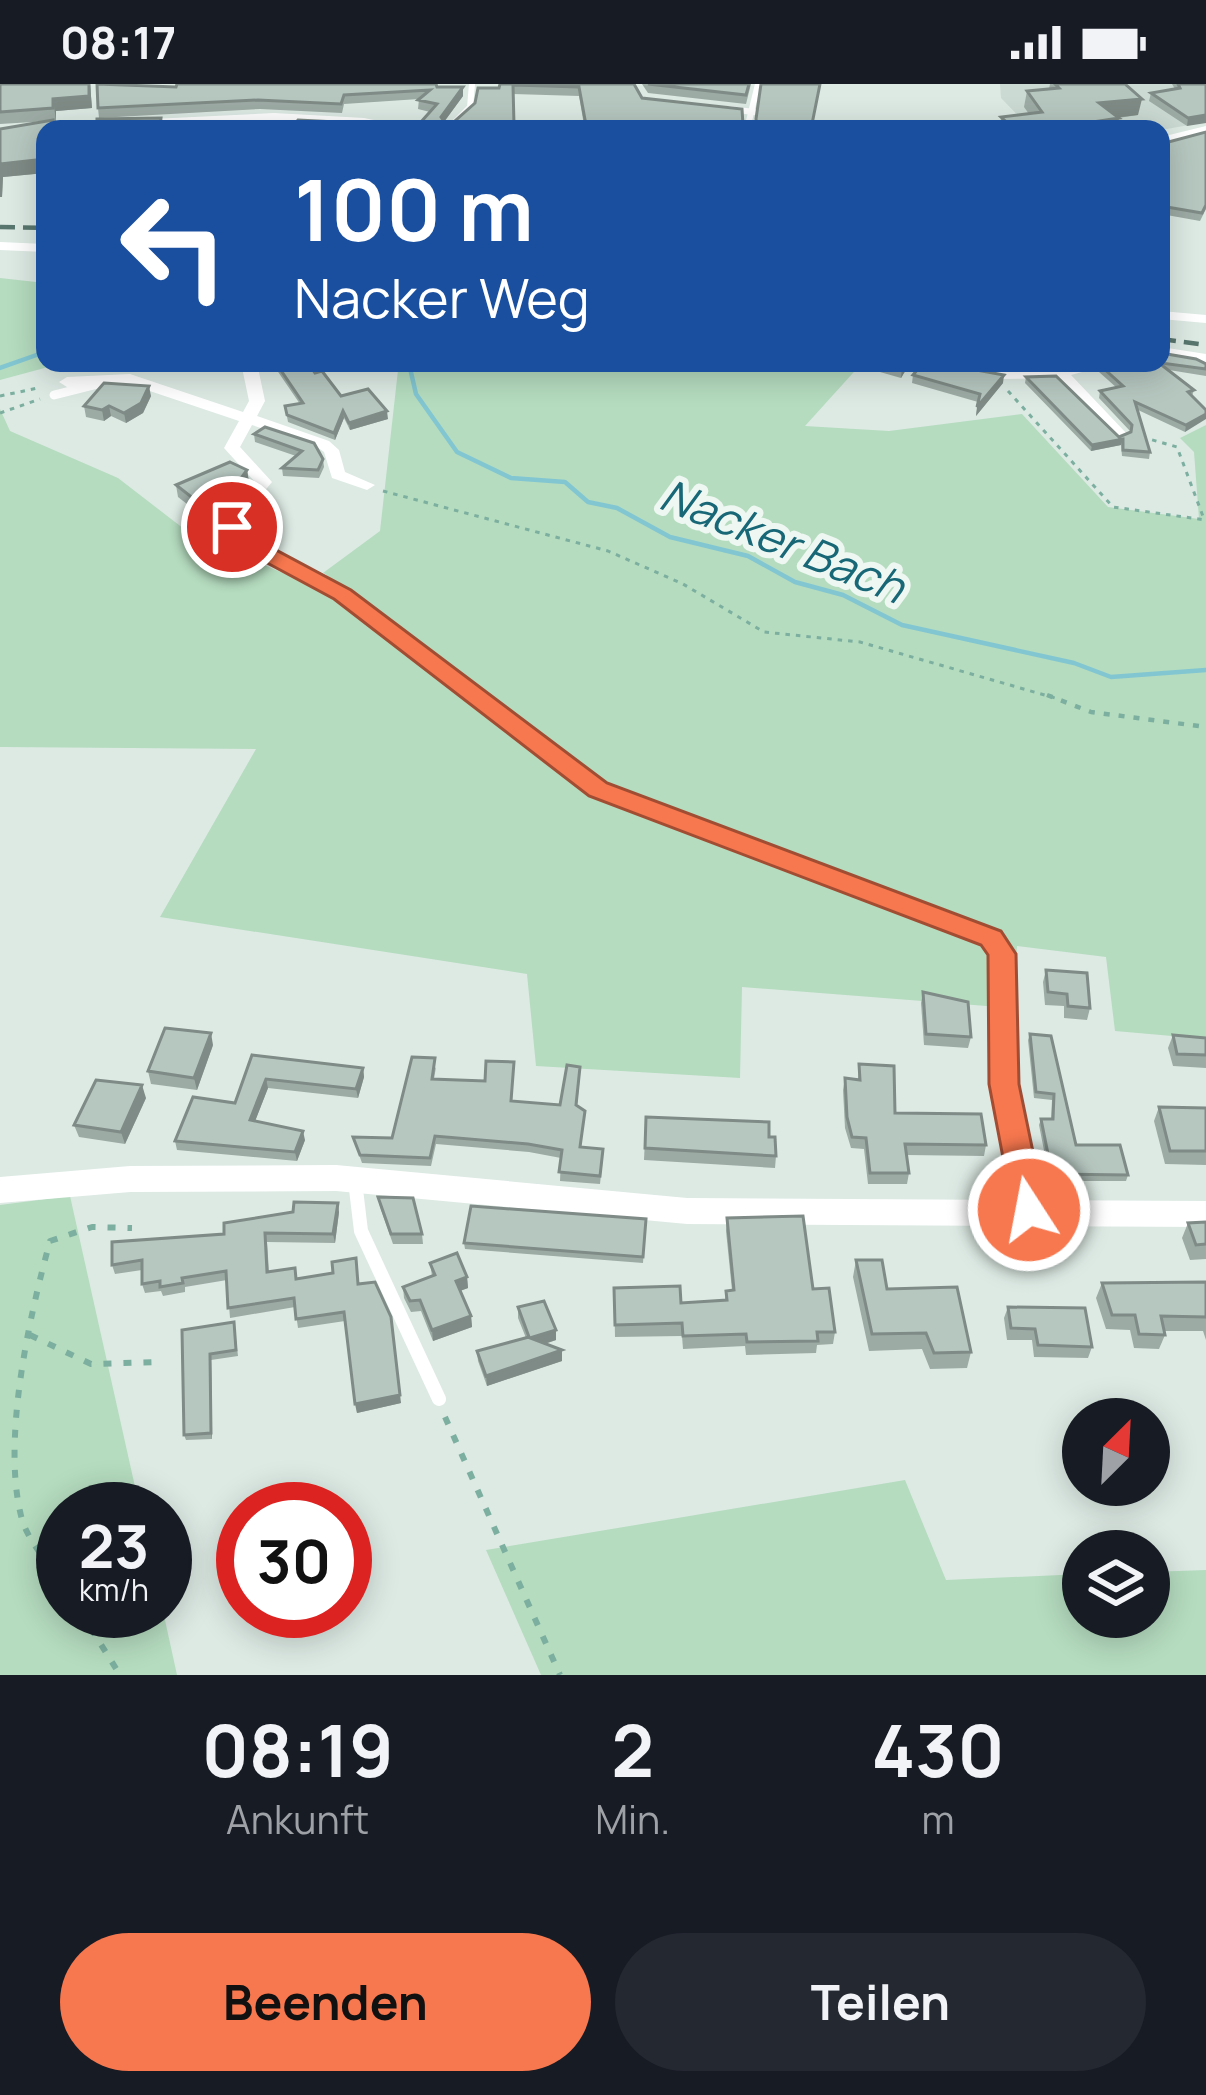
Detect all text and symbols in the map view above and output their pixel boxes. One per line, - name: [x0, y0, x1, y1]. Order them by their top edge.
- text: 08:17: [60, 11, 176, 73]
- text: 100 m: [294, 151, 534, 266]
- icon: left: [96, 168, 252, 324]
- text: Nacker Weg: [294, 260, 590, 334]
- water label: Nacker Bach: [652, 463, 916, 618]
- pin: [181, 476, 283, 578]
- icon: arrive: [199, 494, 265, 560]
- position arrow: [966, 1147, 1092, 1273]
- north arrow: [1062, 1398, 1170, 1506]
- map controls: [1062, 1398, 1170, 1638]
- speed limit sign: 30: [216, 1482, 372, 1638]
- text: 23: [79, 1504, 149, 1586]
- button: layers: [1062, 1530, 1170, 1638]
- text: km/h: [79, 1569, 149, 1610]
- text: 08:19: [201, 1700, 394, 1799]
- text: 2: [611, 1700, 654, 1799]
- text: 430: [872, 1700, 1005, 1799]
- text: Ankunft: [226, 1792, 369, 1846]
- text: Min.: [595, 1792, 670, 1846]
- text: m: [922, 1792, 955, 1846]
- button: Beenden: [60, 1933, 591, 2071]
- button: Teilen: [615, 1933, 1146, 2071]

